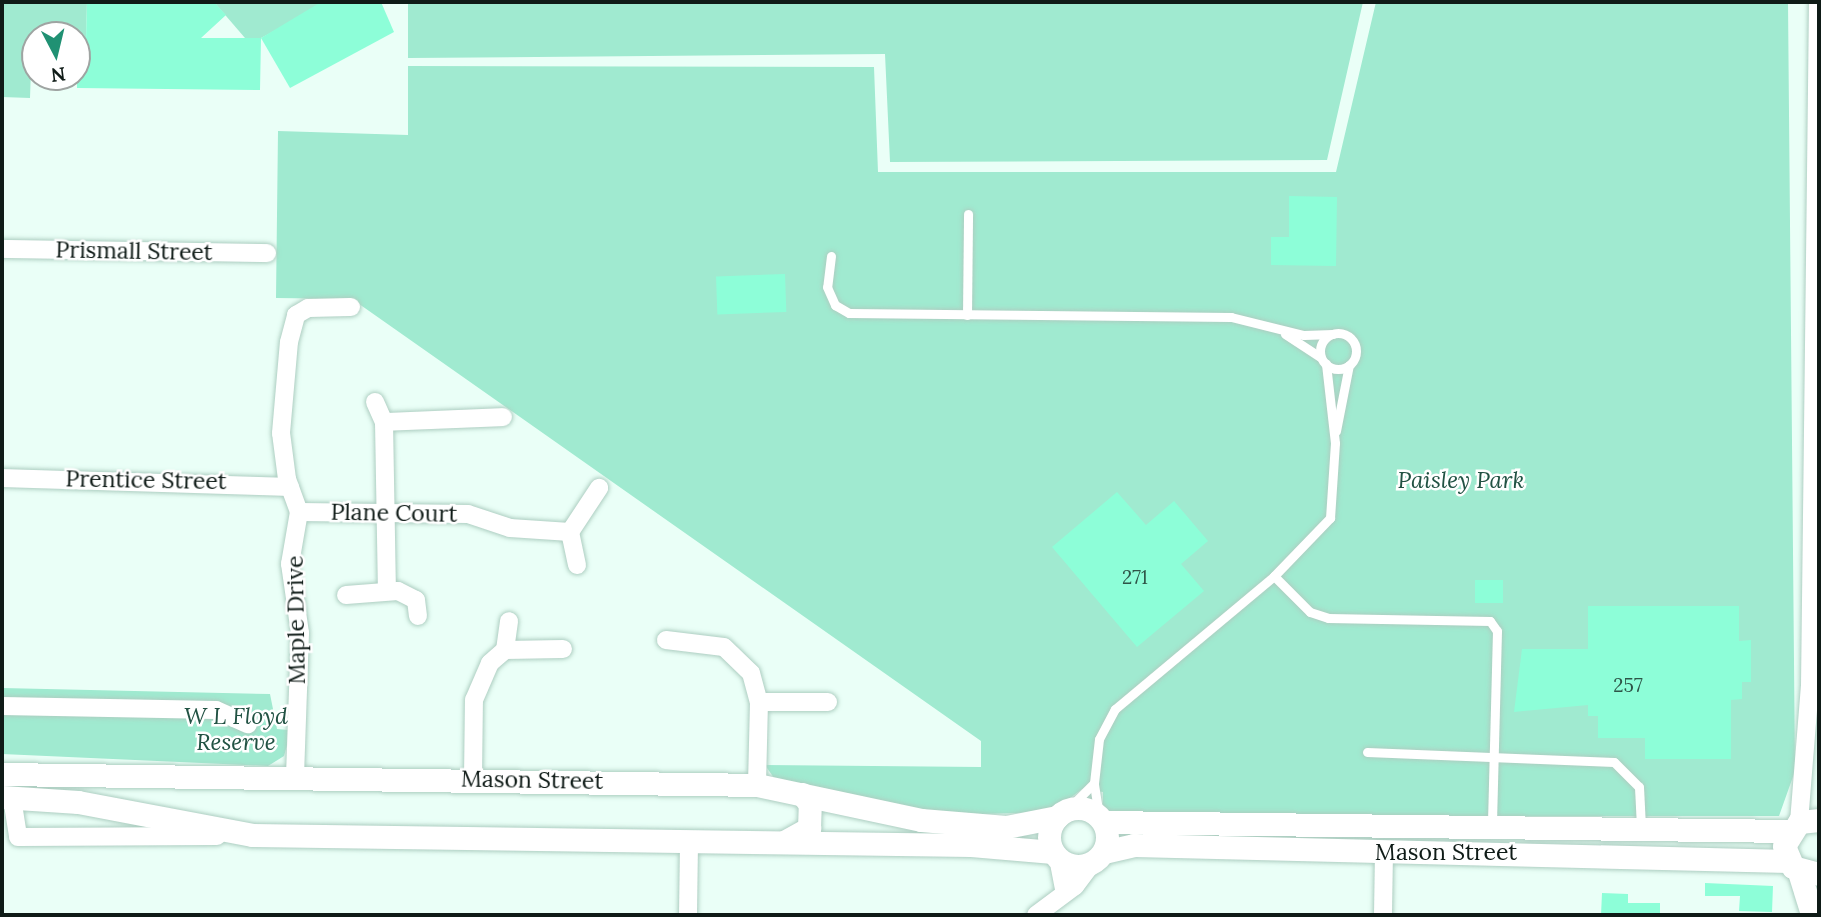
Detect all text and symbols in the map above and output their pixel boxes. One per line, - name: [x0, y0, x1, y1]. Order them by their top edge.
- north arrow: [21, 21, 91, 91]
- text: N: [50, 62, 67, 88]
- street label: Prismall Street: [55, 236, 213, 266]
- street label: Prentice Street: [65, 465, 227, 495]
- park label: Paisley Park: [1398, 466, 1524, 494]
- street label: Plane Court: [330, 498, 458, 528]
- street label: Maple Drive: [281, 555, 311, 685]
- house number: 271: [1122, 567, 1148, 589]
- house number: 257: [1613, 675, 1643, 697]
- park label: W L Floyd Reserve: [184, 702, 288, 756]
- street label: Mason Street: [461, 765, 603, 795]
- street label: Mason Street: [1375, 838, 1517, 866]

